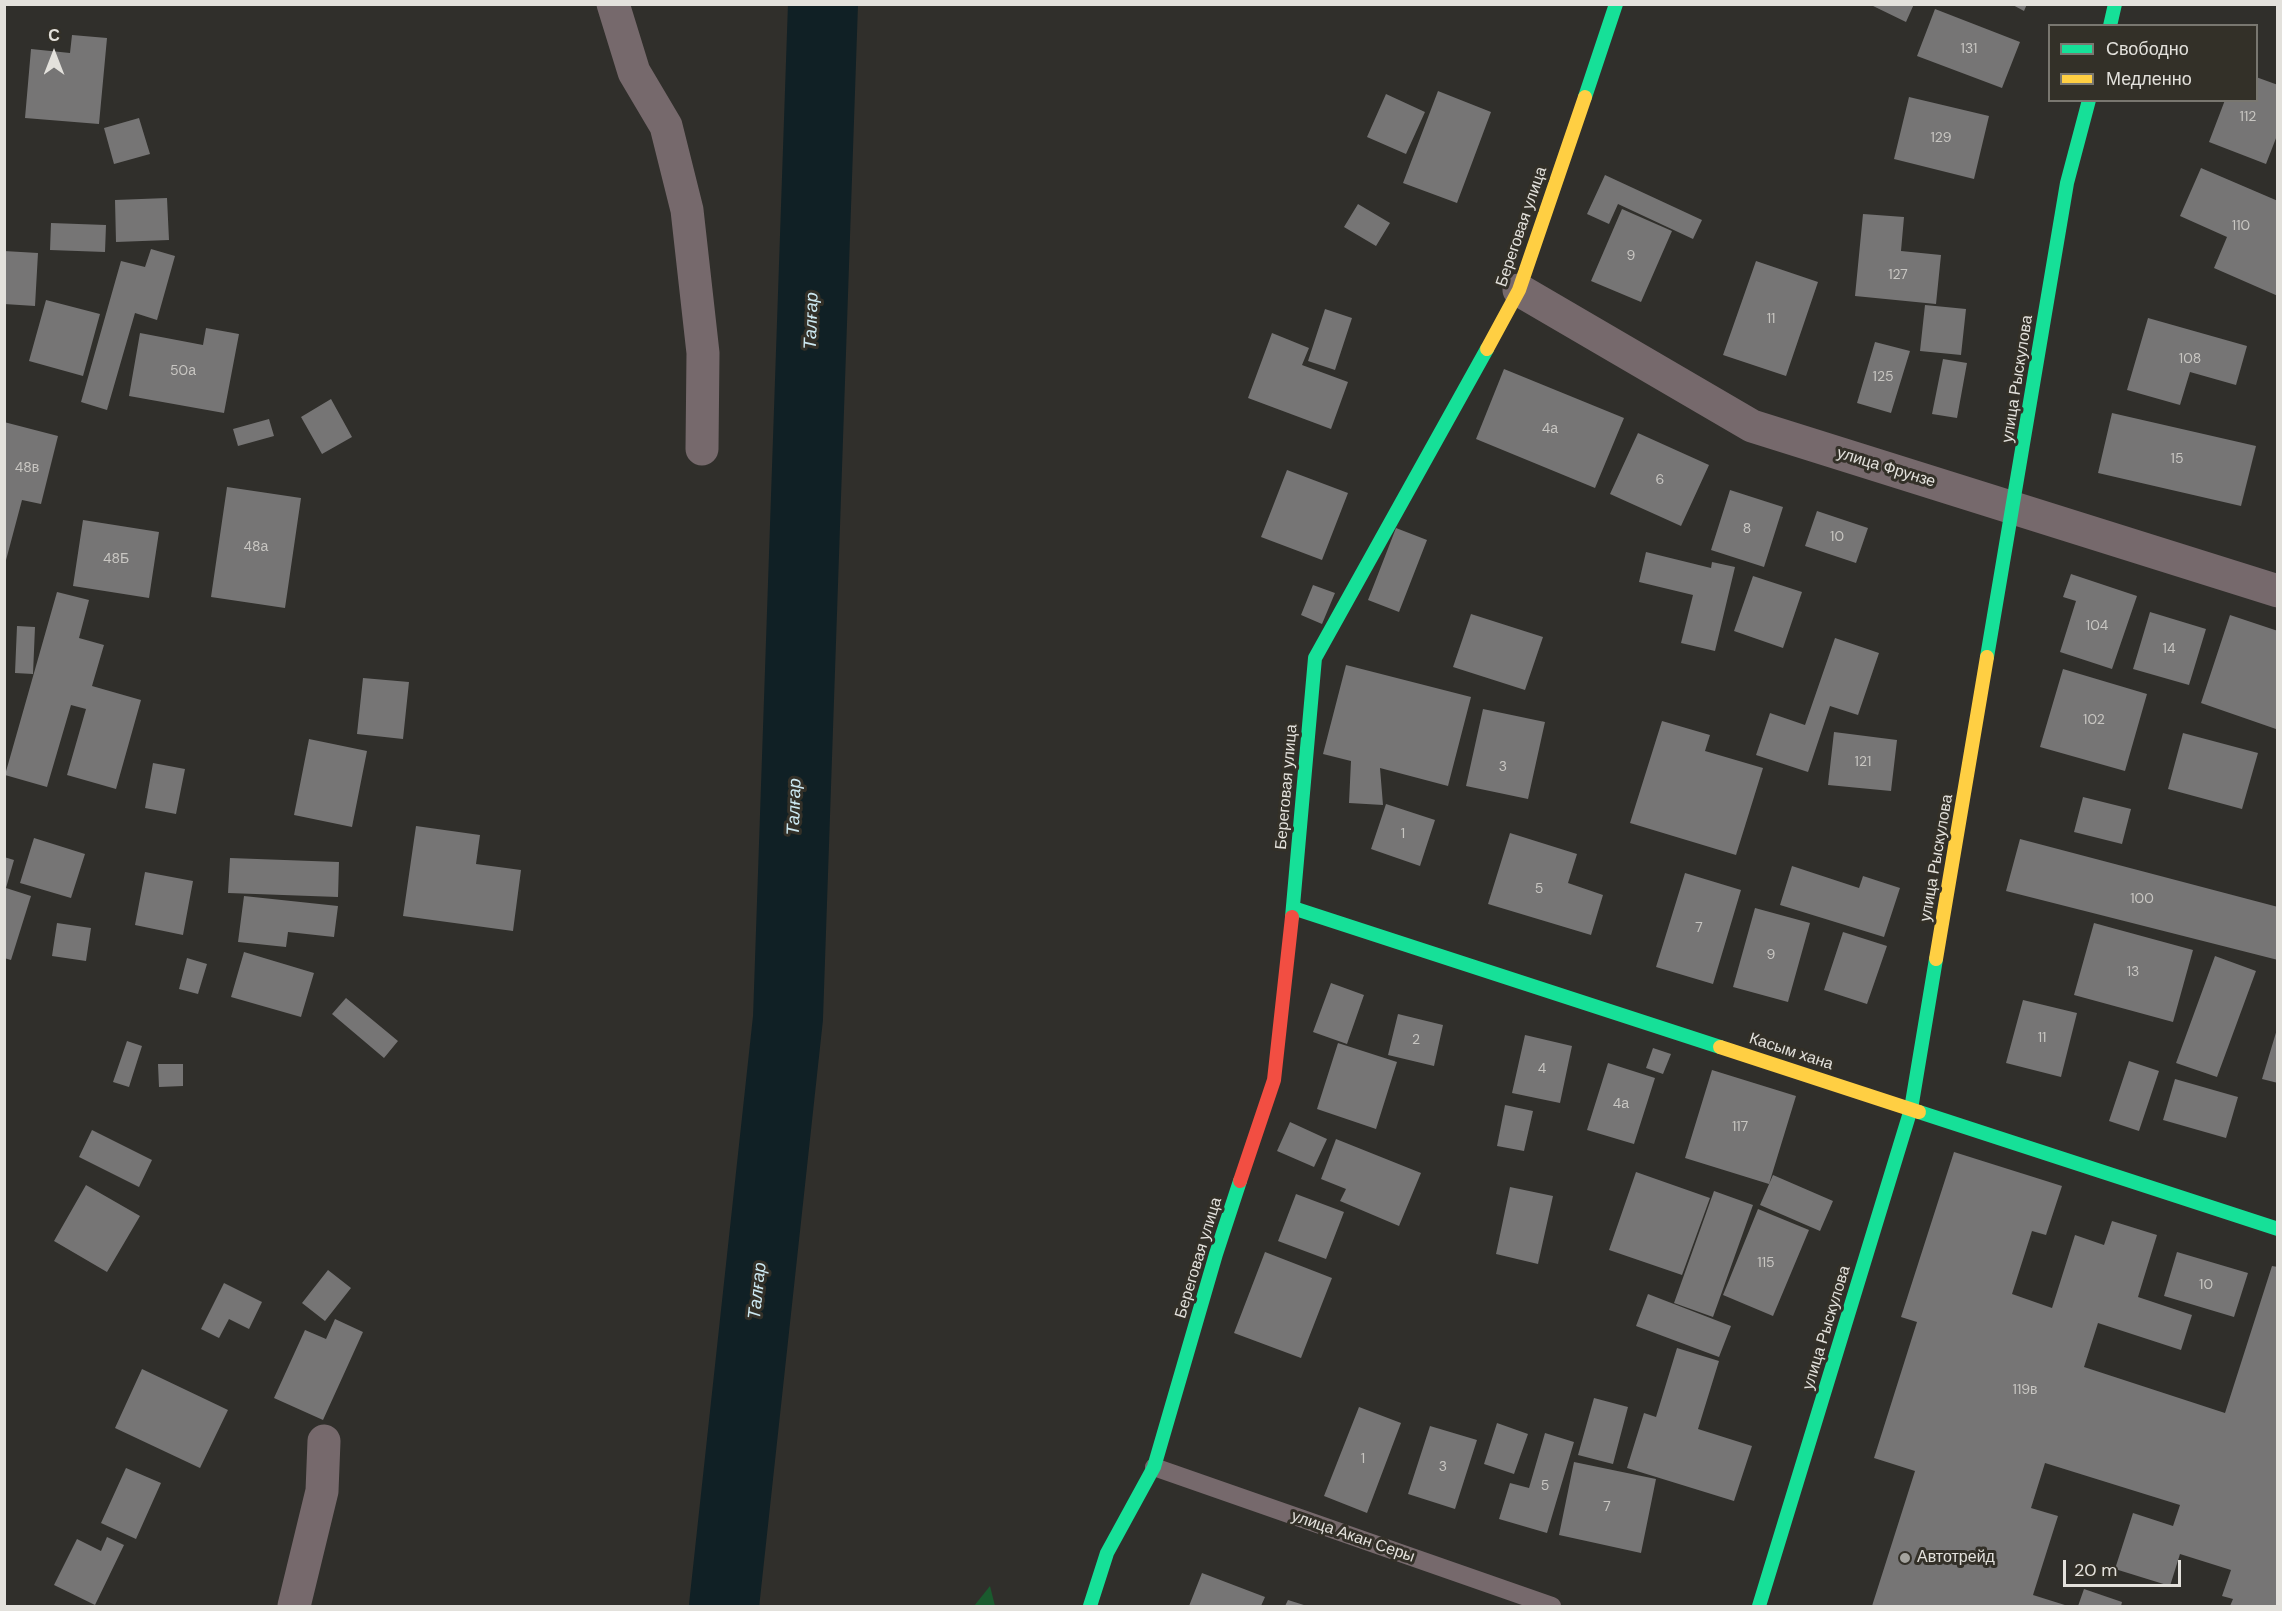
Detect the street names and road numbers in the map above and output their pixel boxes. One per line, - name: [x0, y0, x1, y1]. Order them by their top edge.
- street label: Береговая улица: [1492, 164, 1552, 290]
- street label: улица Рыскулова: [1998, 314, 2038, 444]
- street label: улица Фрунзе: [1834, 444, 1938, 492]
- street label: Береговая улица: [1272, 724, 1302, 850]
- street label: улица Рыскулова: [1916, 793, 1958, 923]
- street label: Касым хана: [1746, 1029, 1836, 1075]
- street label: Береговая улица: [1171, 1195, 1227, 1321]
- street label: улица Рыскулова: [1799, 1264, 1855, 1392]
- street label: улица Акан Серы: [1289, 1507, 1417, 1567]

